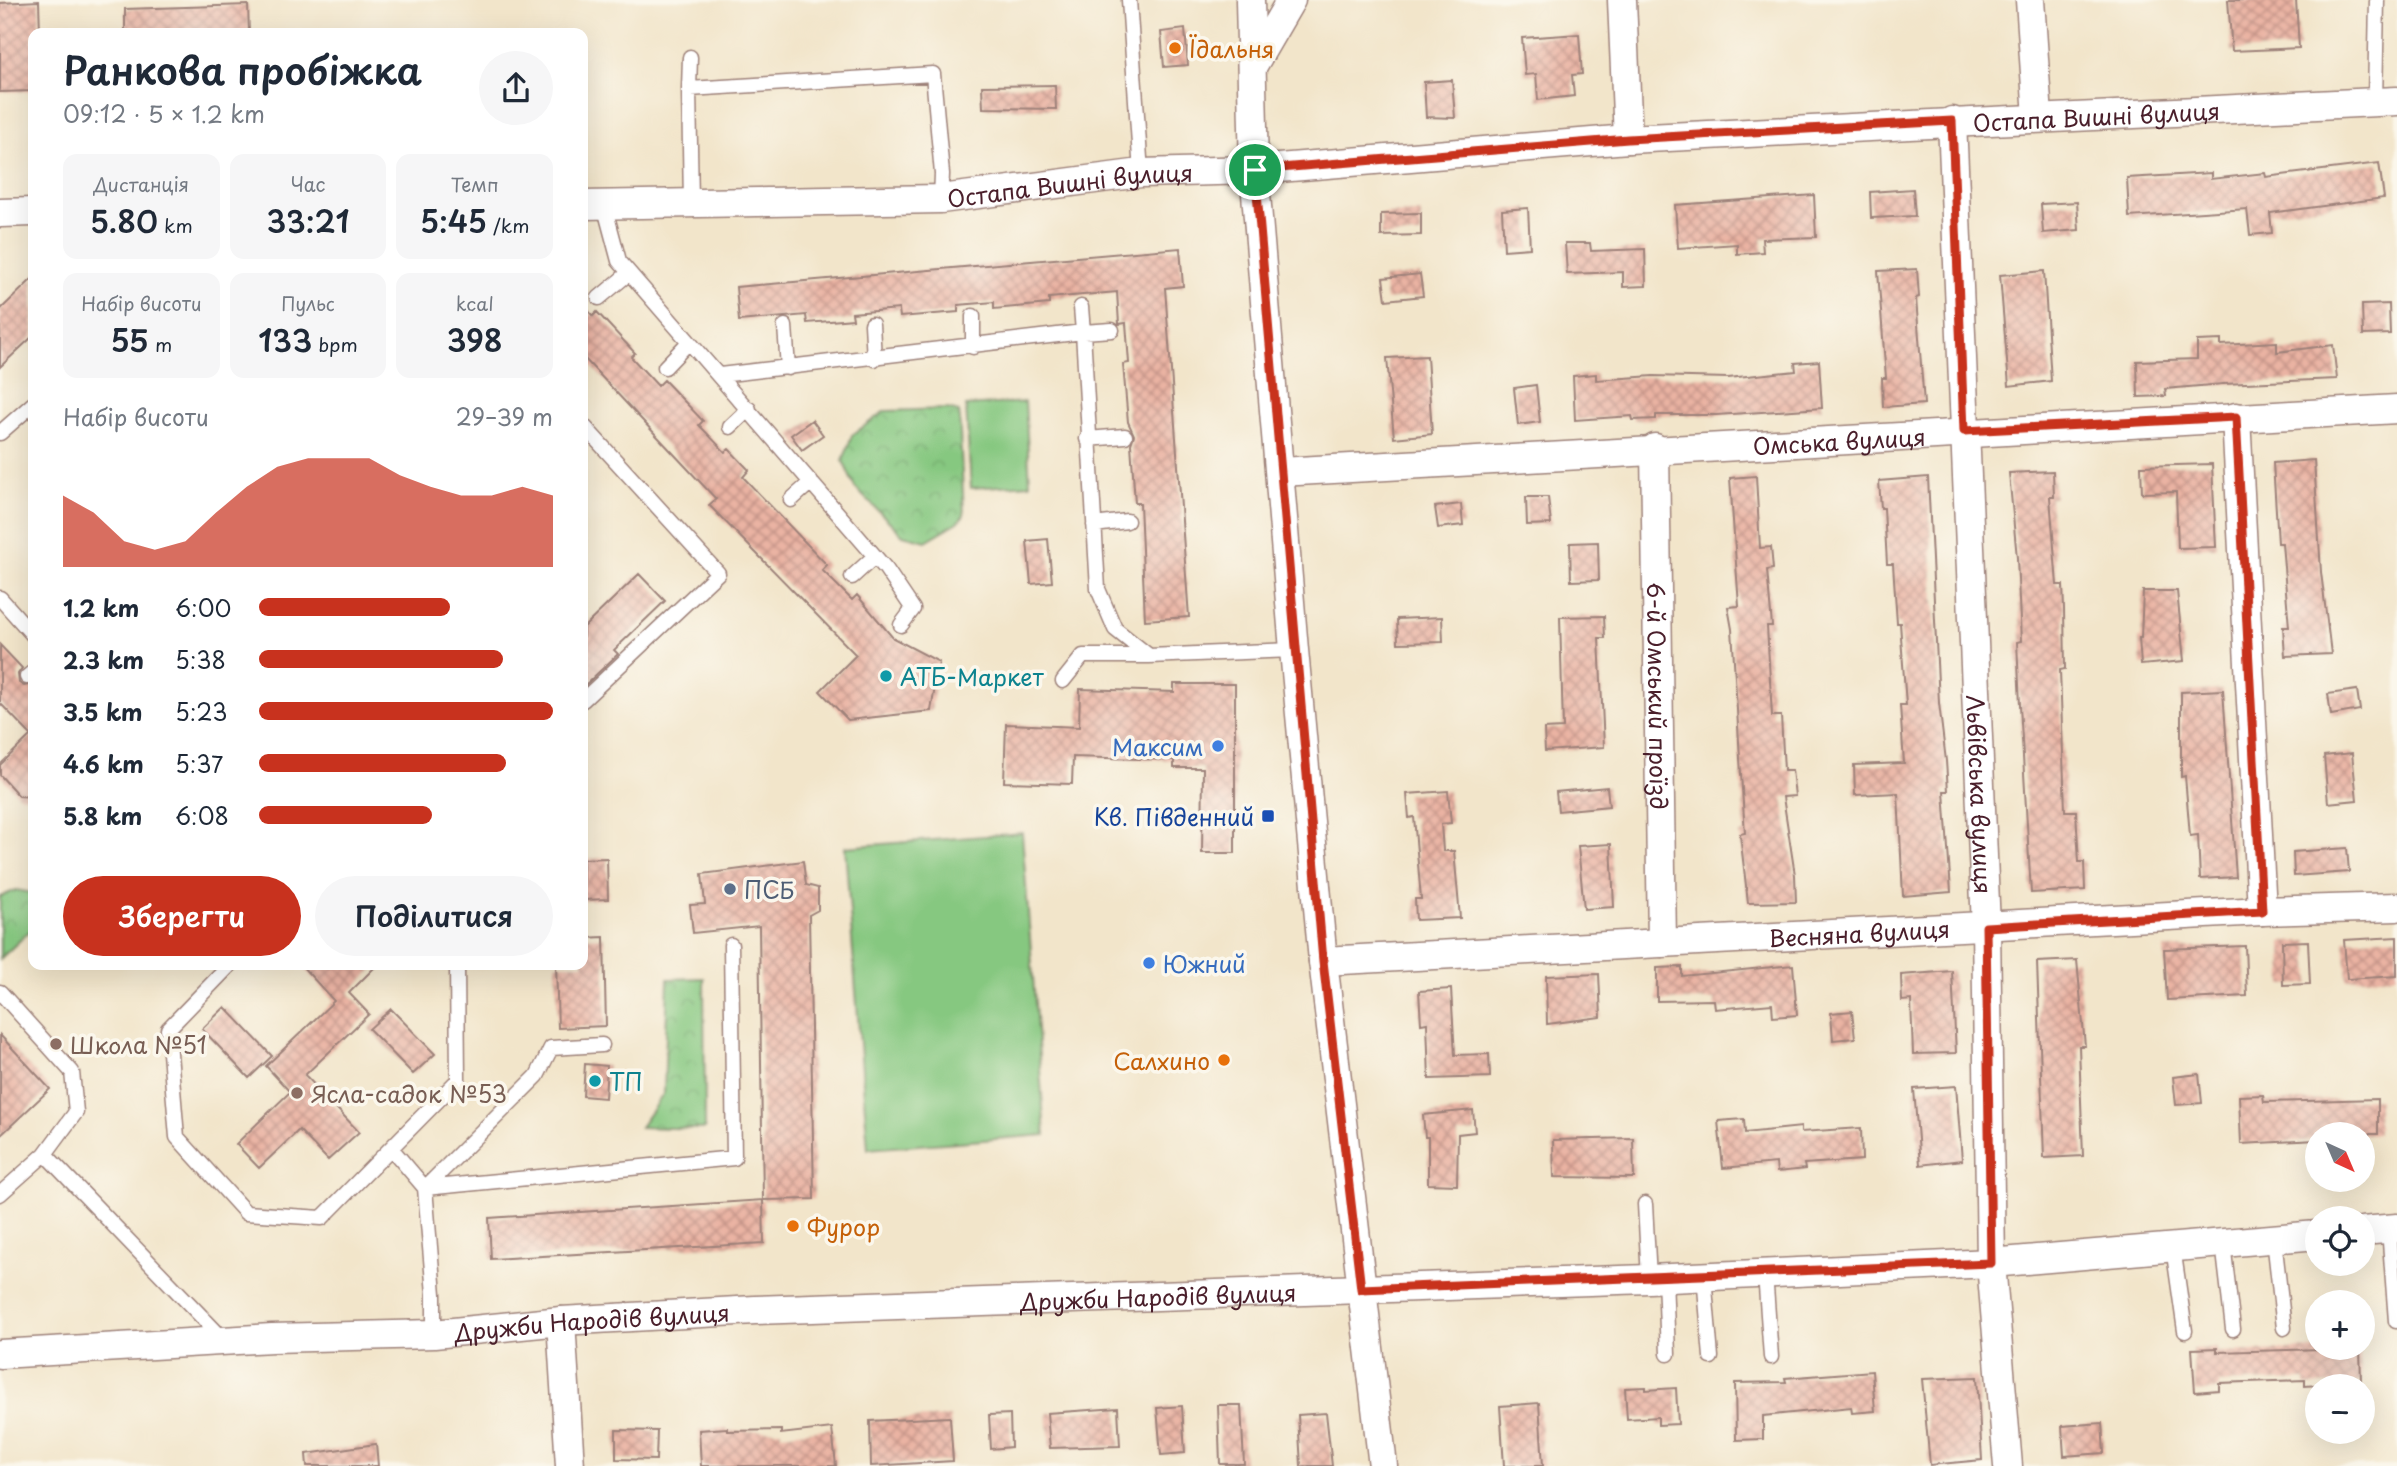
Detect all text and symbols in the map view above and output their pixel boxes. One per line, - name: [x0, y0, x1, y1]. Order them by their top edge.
- place label: Їдальня: [1189, 31, 1274, 66]
- marker: Їдальня: [1167, 40, 1183, 56]
- text: Ранкова пробіжка: [63, 41, 422, 98]
- button: share: [479, 51, 553, 125]
- street label: Остапа Вишні вулиця: [1972, 92, 2221, 139]
- text: 09:12 · 5 × 1.2 km: [63, 96, 265, 131]
- pin: [1225, 140, 1285, 200]
- icon: arrive: [1236, 151, 1274, 189]
- street label: Остапа Вишні вулиця: [945, 154, 1193, 216]
- text: Дистанція: [93, 170, 189, 198]
- text: Час: [291, 170, 325, 198]
- text: Темп: [451, 170, 499, 198]
- text: 5.80: [90, 198, 158, 243]
- text: 33:21: [266, 198, 350, 243]
- text: 5:45: [420, 198, 487, 243]
- text: km: [158, 211, 193, 239]
- text: /km: [487, 211, 529, 239]
- text: Набір висоти: [81, 289, 201, 317]
- text: Пульс: [281, 289, 335, 317]
- text: kcal: [456, 289, 494, 317]
- text: 55: [110, 317, 149, 362]
- text: 133: [258, 317, 312, 362]
- text: 398: [447, 317, 503, 362]
- text: m: [149, 330, 172, 358]
- text: bpm: [312, 330, 358, 358]
- text: Набір висоти: [63, 399, 209, 434]
- text: 29–39 m: [456, 399, 553, 434]
- street label: Омська вулиця: [1752, 418, 1927, 463]
- street label: 6-й Омський проїзд: [1639, 582, 1678, 810]
- text: 1.2 km: [63, 590, 139, 625]
- text: 6:00: [175, 590, 231, 625]
- text: 2.3 km: [63, 642, 144, 677]
- text: 5:38: [175, 642, 226, 677]
- place label: АТБ-Маркет: [900, 659, 1045, 694]
- marker: АТБ-Маркет: [878, 668, 894, 684]
- text: 3.5 km: [63, 694, 143, 729]
- text: 5:23: [175, 694, 228, 729]
- street label: Львівська вулиця: [1959, 694, 2002, 895]
- place label: Максим: [1112, 729, 1204, 764]
- marker: Максим: [1210, 738, 1226, 754]
- text: 4.6 km: [63, 746, 144, 781]
- text: 5:37: [175, 746, 223, 781]
- text: 5.8 km: [63, 798, 142, 833]
- text: 6:08: [175, 798, 229, 833]
- place label: Кв. Південний: [1094, 799, 1254, 834]
- marker: Кв. Південний: [1260, 808, 1276, 824]
- place label: ПСБ: [744, 872, 795, 907]
- button: Зберегти: [63, 876, 301, 956]
- button: Поділитися: [315, 876, 553, 956]
- marker: ПСБ: [722, 881, 738, 897]
- street label: Весняна вулиця: [1768, 910, 1951, 955]
- place label: Южний: [1163, 946, 1246, 981]
- marker: Южний: [1141, 955, 1157, 971]
- place label: Школа №51: [70, 1027, 207, 1062]
- marker: Школа №51: [48, 1036, 64, 1052]
- place label: Салхино: [1113, 1043, 1210, 1078]
- marker: Салхино: [1216, 1052, 1232, 1068]
- place label: ТП: [609, 1064, 643, 1099]
- marker: ТП: [587, 1073, 603, 1089]
- place label: Ясла-садок №53: [311, 1076, 507, 1111]
- marker: Ясла-садок №53: [289, 1085, 305, 1101]
- north arrow: [2305, 1122, 2375, 1192]
- map controls: [2305, 1122, 2375, 1444]
- button: locate: [2305, 1206, 2375, 1276]
- place label: Фурор: [807, 1209, 880, 1244]
- marker: Фурор: [785, 1218, 801, 1234]
- street label: Дружби Народів вулиця: [1019, 1274, 1297, 1318]
- button: +: [2305, 1290, 2375, 1360]
- street label: Дружби Народів вулиця: [451, 1294, 731, 1349]
- button: −: [2305, 1374, 2375, 1444]

